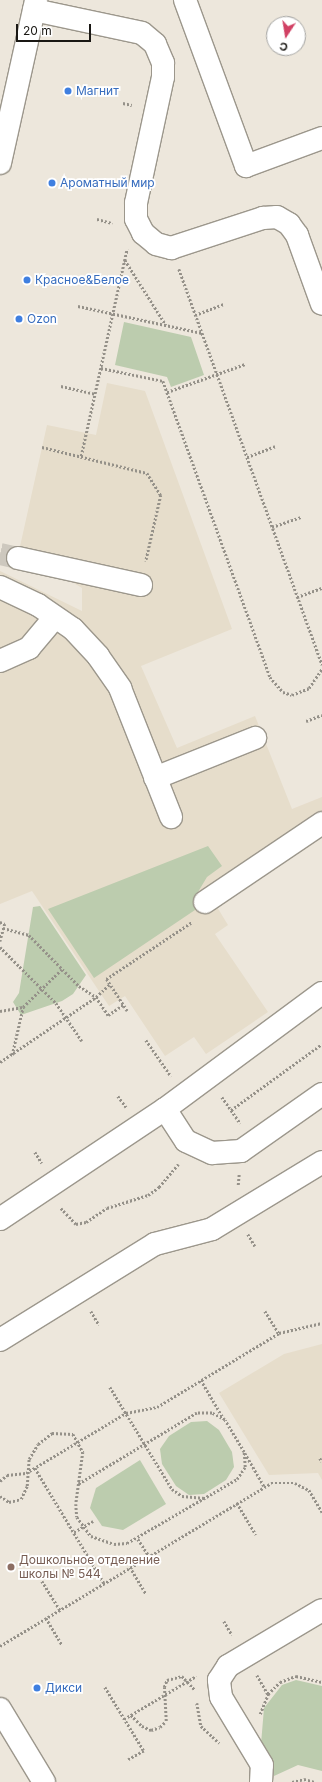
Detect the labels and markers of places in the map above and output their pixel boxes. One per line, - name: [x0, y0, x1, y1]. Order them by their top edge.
- place label: Магнит: [76, 84, 119, 98]
- marker: Магнит: [63, 86, 73, 96]
- place label: Ароматный мир: [60, 176, 155, 190]
- marker: Ароматный мир: [47, 178, 57, 188]
- place label: Красное&Белое: [35, 273, 129, 287]
- marker: Красное&Белое: [22, 275, 32, 285]
- place label: Ozon: [27, 312, 57, 326]
- marker: Ozon: [14, 314, 24, 324]
- place label: Дошкольное отделение школы № 544: [19, 1553, 160, 1581]
- marker: Дошкольное отделение школы № 544: [6, 1562, 16, 1572]
- place label: Дикси: [45, 1681, 82, 1695]
- marker: Дикси: [32, 1683, 42, 1693]

